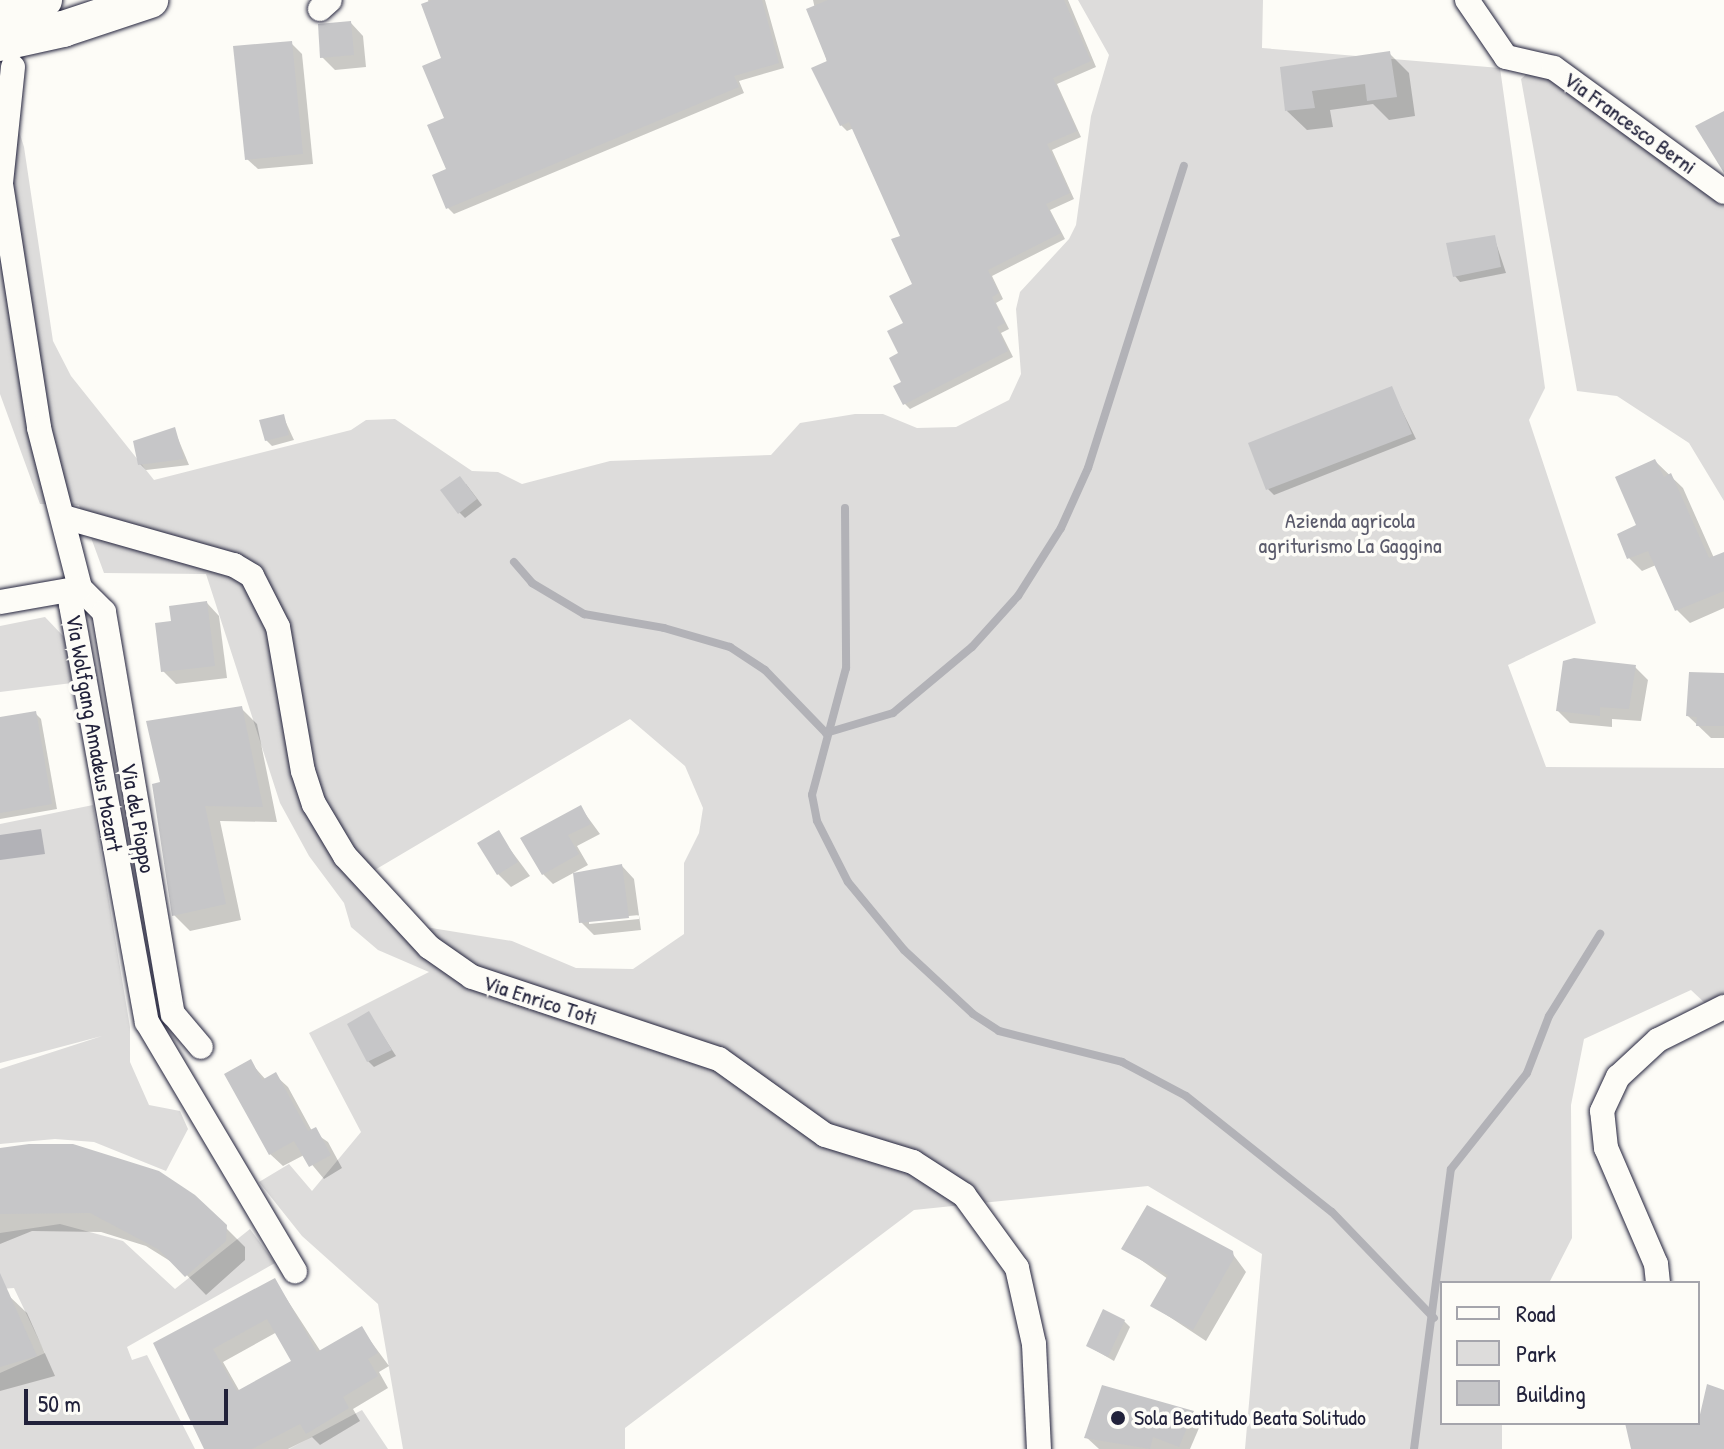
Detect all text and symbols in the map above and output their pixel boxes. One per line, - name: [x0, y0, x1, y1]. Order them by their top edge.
- street label: Via Francesco Berni: [1558, 66, 1702, 180]
- park label: Azienda agricola agriturismo La Gaggina: [1258, 507, 1442, 558]
- street label: Via Wolfgang Amadeus Mozart: [60, 612, 128, 854]
- street label: Via del Pioppo: [115, 761, 161, 875]
- street label: Via Enrico Toti: [480, 969, 600, 1031]
- legend: [1440, 1281, 1700, 1425]
- text: Road: [1516, 1297, 1555, 1329]
- text: Park: [1516, 1337, 1556, 1369]
- scale bar: [28, 1373, 232, 1423]
- text: Building: [1516, 1377, 1586, 1409]
- text: 50 m: [38, 1387, 81, 1419]
- place label: Sola Beatitudo Beata Solitudo: [1134, 1405, 1366, 1431]
- marker: Sola Beatitudo Beata Solitudo: [1109, 1409, 1127, 1427]

